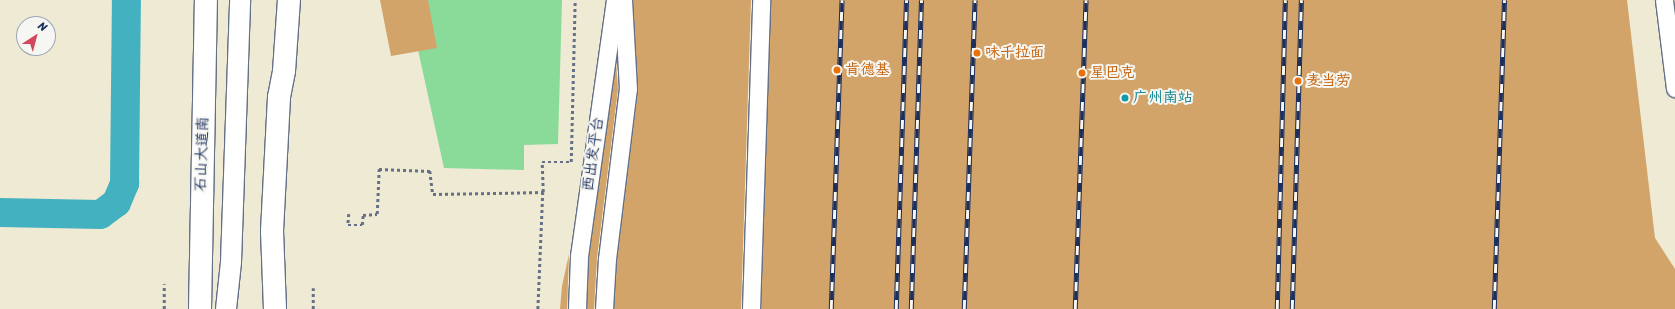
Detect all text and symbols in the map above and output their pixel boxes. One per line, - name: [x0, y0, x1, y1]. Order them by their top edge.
- north arrow: [16, 16, 56, 56]
- text: N: [34, 17, 51, 37]
- place label: 味千拉面: [985, 44, 1045, 62]
- marker: 味千拉面: [972, 48, 982, 58]
- place label: 肯德基: [845, 61, 890, 79]
- place label: 星巴克: [1090, 64, 1135, 82]
- marker: 肯德基: [832, 65, 842, 75]
- marker: 星巴克: [1077, 68, 1087, 78]
- place label: 麦当劳: [1306, 72, 1351, 90]
- marker: 麦当劳: [1293, 76, 1303, 86]
- place label: 广州南站: [1133, 89, 1193, 107]
- marker: 广州南站: [1120, 93, 1130, 103]
- street label: 石山大道南: [192, 116, 212, 192]
- street label: 西出发平台: [579, 116, 607, 192]

